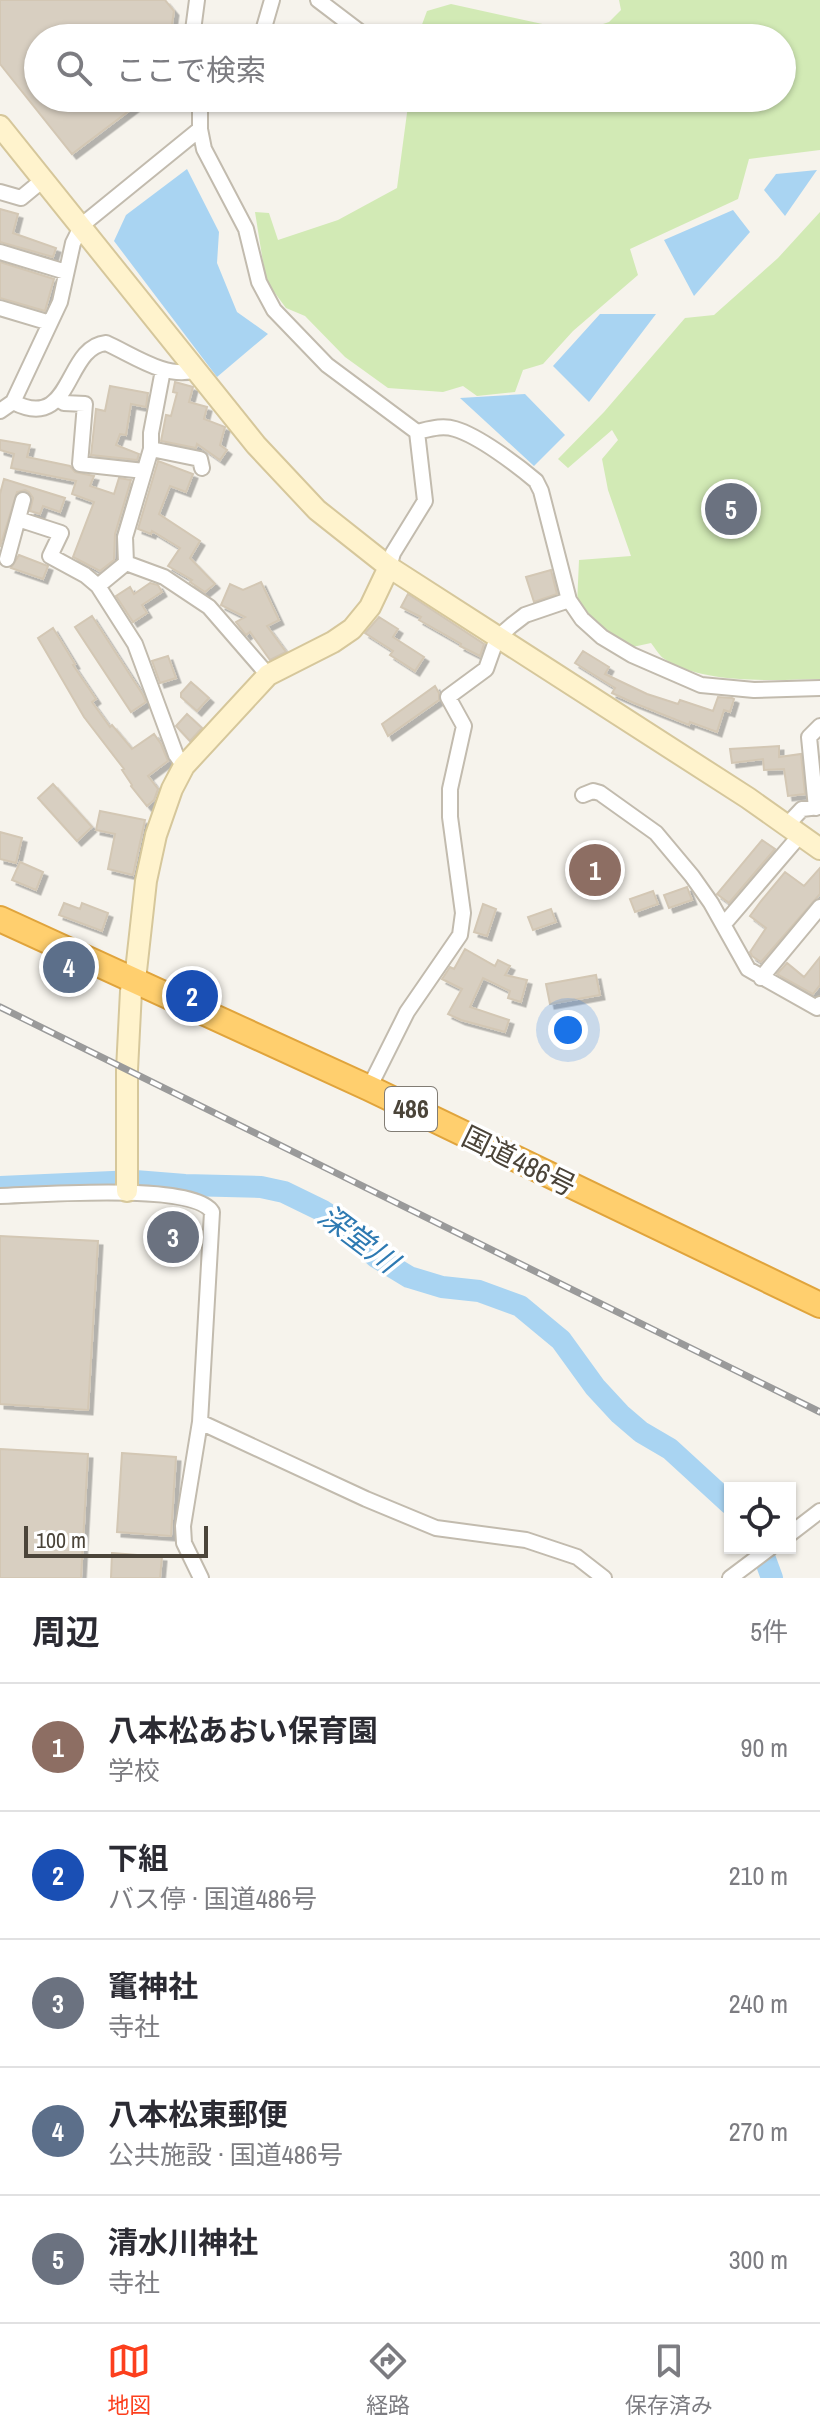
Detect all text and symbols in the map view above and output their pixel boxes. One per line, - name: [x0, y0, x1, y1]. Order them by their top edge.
- search box: [24, 24, 796, 112]
- icon: search: [52, 46, 96, 90]
- text: ここで検索: [116, 50, 266, 90]
- pin: 5: [705, 479, 757, 539]
- pin: 1: [569, 840, 621, 900]
- pin: 4: [43, 937, 95, 997]
- pin: 2: [166, 966, 218, 1026]
- your location: [548, 1010, 588, 1050]
- road number: 486: [385, 1087, 437, 1131]
- street label: 国道486号: [456, 1117, 582, 1205]
- water label: 深堂川: [311, 1195, 409, 1283]
- pin: 3: [147, 1207, 199, 1267]
- map controls: [724, 1482, 796, 1554]
- button: locate: [724, 1482, 796, 1554]
- scale bar: [24, 1522, 208, 1558]
- text: 100 m: [36, 1525, 86, 1555]
- text: 周辺: [32, 1609, 100, 1655]
- text: 5件: [750, 1614, 788, 1649]
- text: 八本松あおい保育園: [108, 1710, 378, 1750]
- text: 1: [52, 1730, 64, 1765]
- text: 90 m: [741, 1730, 788, 1765]
- text: 学校: [108, 1753, 160, 1788]
- text: 下組: [108, 1838, 168, 1878]
- text: 2: [52, 1858, 64, 1893]
- text: 210 m: [729, 1858, 788, 1893]
- text: バス停 · 国道486号: [108, 1881, 317, 1916]
- text: 竃神社: [108, 1966, 198, 2006]
- text: 3: [52, 1986, 64, 2021]
- text: 240 m: [729, 1986, 788, 2021]
- text: 寺社: [108, 2009, 160, 2044]
- text: 八本松東郵便: [108, 2094, 288, 2134]
- text: 4: [52, 2114, 64, 2149]
- text: 270 m: [729, 2114, 788, 2149]
- text: 公共施設 · 国道486号: [108, 2137, 343, 2172]
- text: 清水川神社: [108, 2222, 258, 2262]
- text: 5: [52, 2242, 64, 2277]
- text: 300 m: [729, 2242, 788, 2277]
- text: 寺社: [108, 2265, 160, 2300]
- tab: 地図: [107, 2339, 151, 2420]
- tab: 経路: [366, 2339, 410, 2420]
- tab: 保存済み: [625, 2339, 713, 2420]

